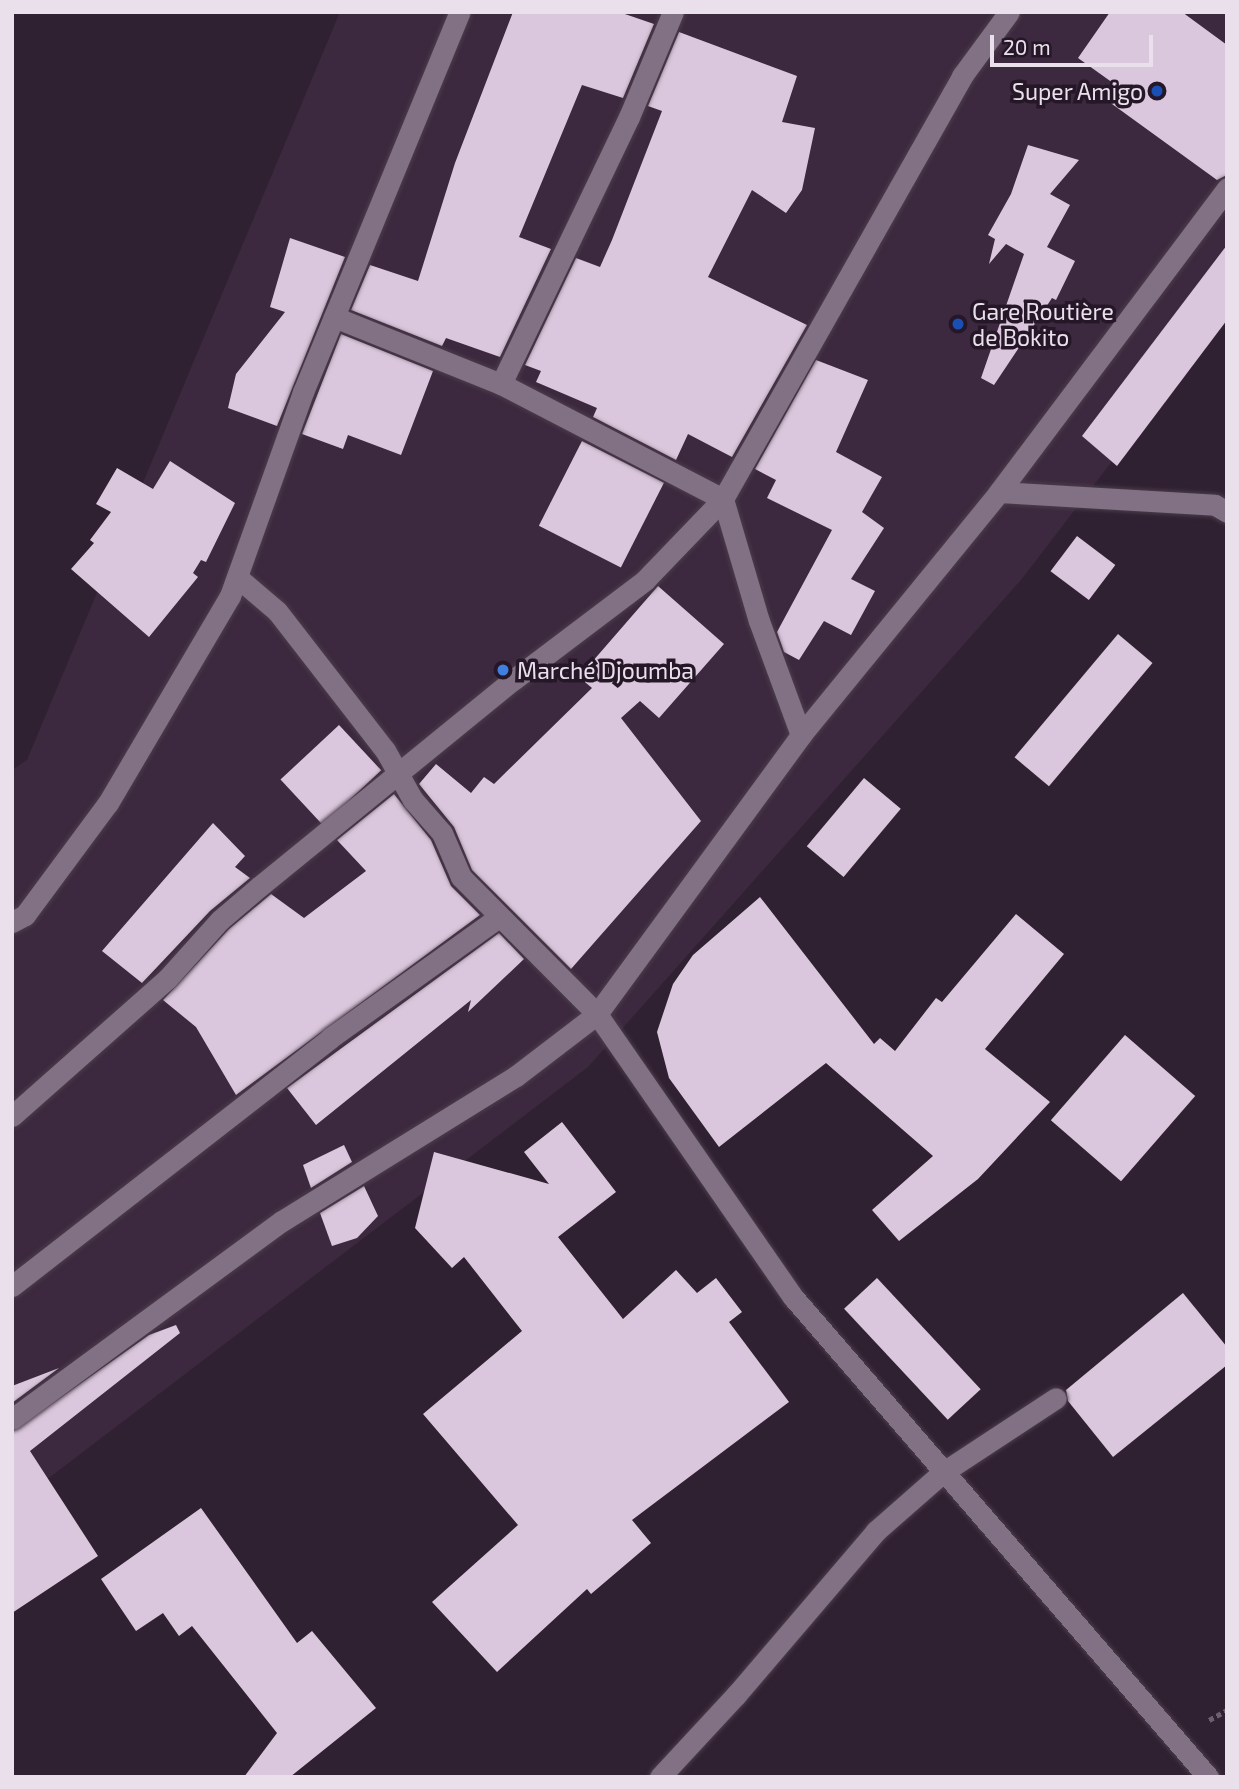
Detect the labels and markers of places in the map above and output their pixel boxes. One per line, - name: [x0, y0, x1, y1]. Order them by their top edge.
- place label: Super Amigo: [1011, 77, 1143, 105]
- marker: Super Amigo: [1149, 83, 1165, 99]
- place label: Gare Routière de Bokito: [972, 297, 1114, 351]
- marker: Gare Routière de Bokito: [950, 316, 966, 332]
- place label: Marché Djoumba: [517, 656, 694, 684]
- marker: Marché Djoumba: [495, 662, 511, 678]

